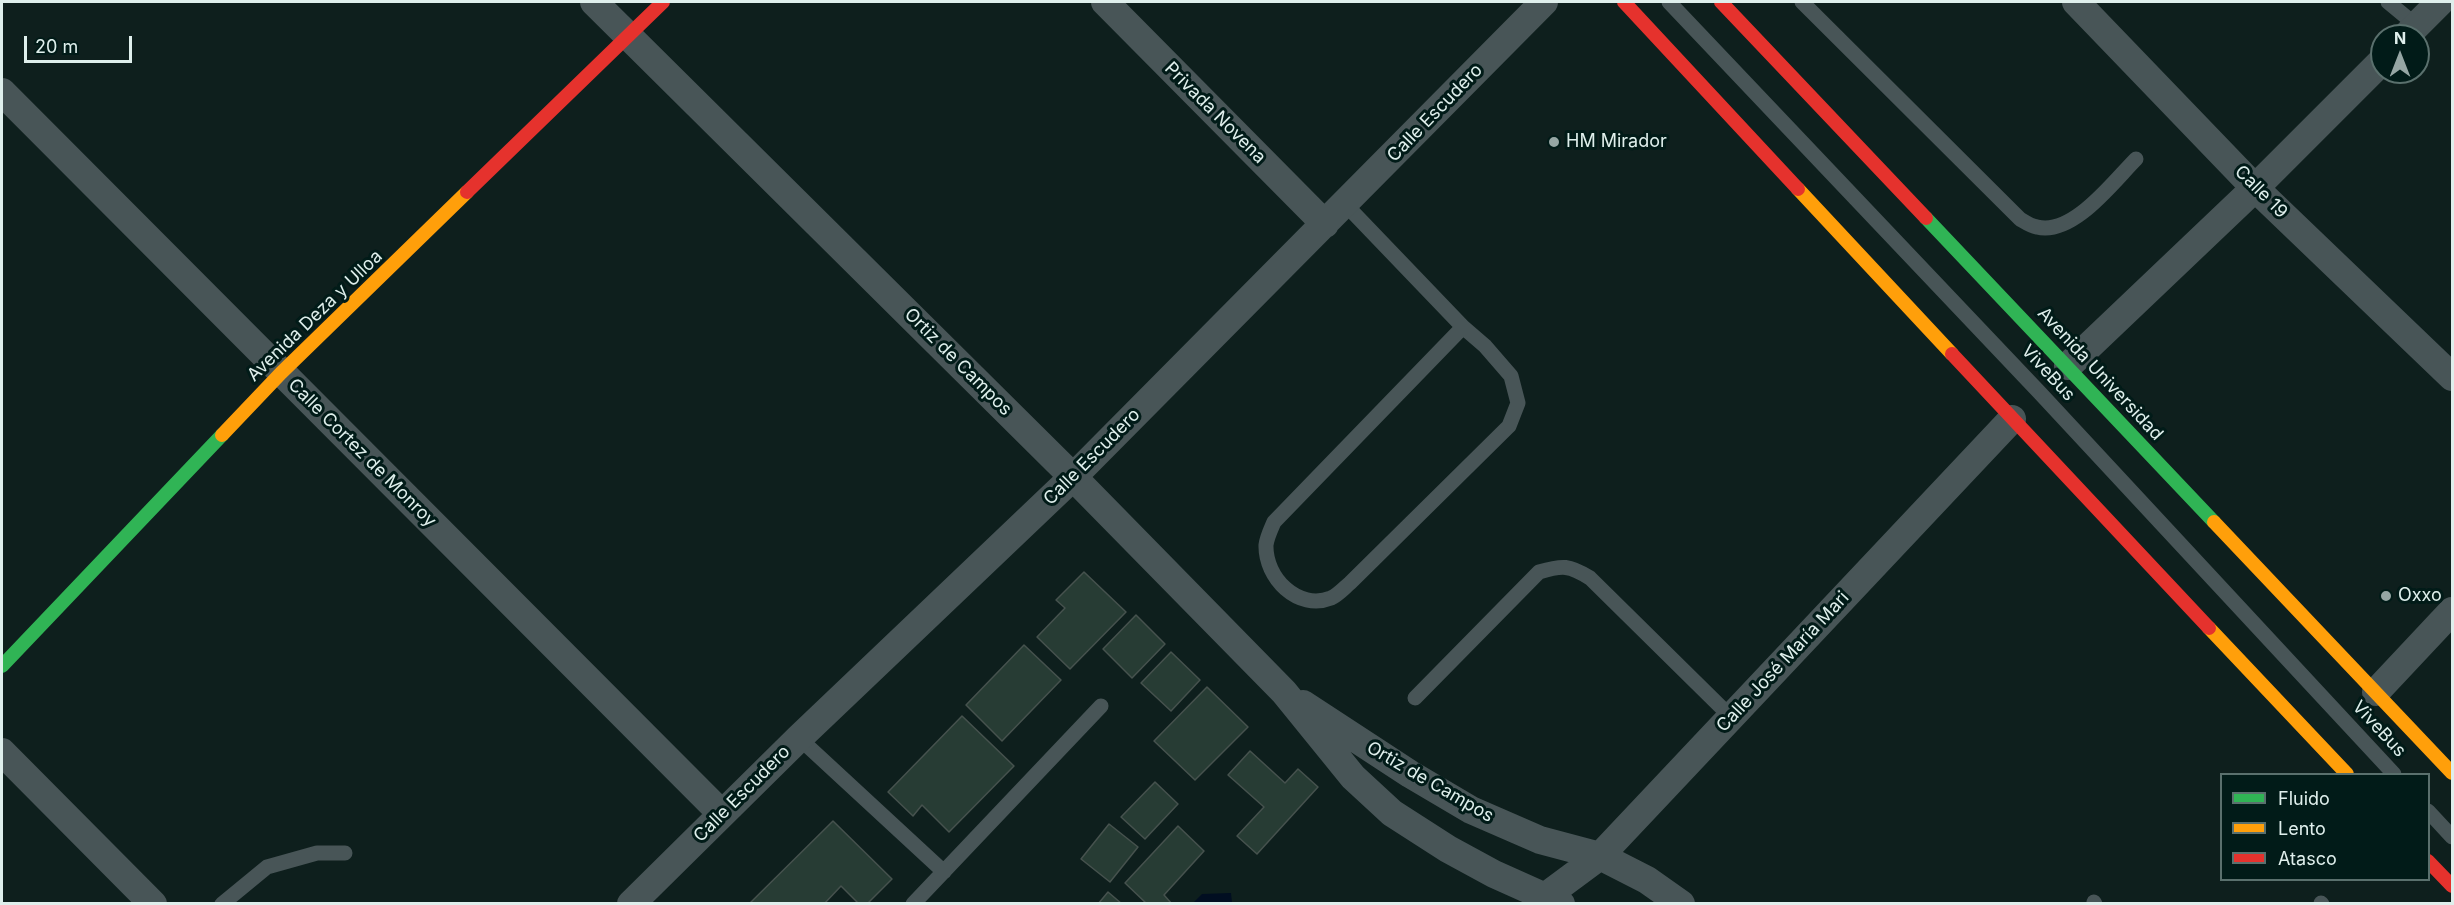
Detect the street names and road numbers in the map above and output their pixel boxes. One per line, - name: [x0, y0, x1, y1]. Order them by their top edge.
- street label: Privada Novena: [1160, 58, 1270, 168]
- street label: Calle Escudero: [1383, 60, 1487, 166]
- street label: Calle 19: [2230, 161, 2292, 223]
- street label: Avenida Deza y Ulloa: [243, 246, 387, 386]
- street label: Avenida Universidad: [2033, 303, 2167, 445]
- street label: Ortiz de Campos: [900, 304, 1016, 420]
- street label: ViveBus: [2017, 340, 2079, 406]
- street label: Calle Cortez de Monroy: [283, 374, 441, 532]
- street label: Calle Escudero: [1039, 404, 1145, 510]
- street label: Calle José María Mari: [1712, 587, 1854, 737]
- street label: ViveBus: [2348, 696, 2410, 762]
- street label: Ortiz de Campos: [1363, 737, 1497, 827]
- street label: Calle Escudero: [689, 741, 795, 847]

